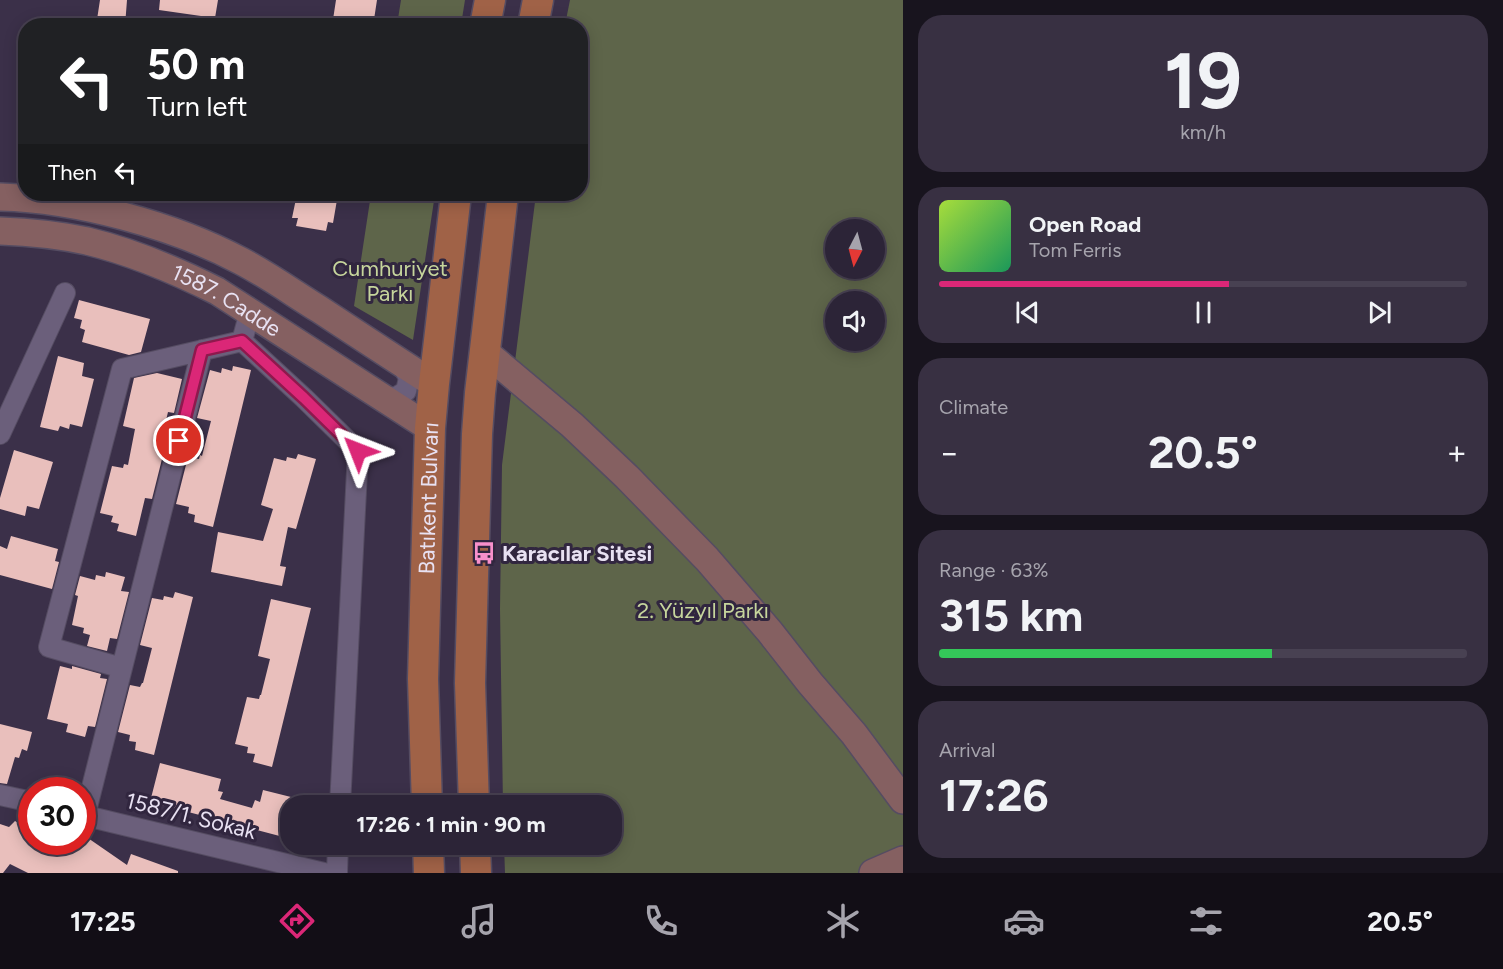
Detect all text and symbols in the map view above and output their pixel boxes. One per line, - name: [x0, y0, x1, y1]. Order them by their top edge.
- text: 19: [1164, 34, 1242, 128]
- text: 50 m: [147, 39, 245, 90]
- icon: left: [48, 42, 126, 120]
- text: Turn left: [147, 90, 247, 123]
- text: km/h: [1180, 120, 1226, 144]
- icon: left: [109, 156, 142, 189]
- text: Then: [48, 159, 97, 186]
- text: Open Road: [1029, 211, 1141, 238]
- north arrow: [825, 219, 885, 279]
- map controls: [825, 219, 885, 351]
- text: Tom Ferris: [1029, 238, 1122, 262]
- park label: Cumhuriyet Parkı: [332, 255, 448, 307]
- street label: 1587. Cadde: [168, 258, 286, 342]
- button: sound: [825, 291, 885, 351]
- icon: previous: [1011, 296, 1044, 329]
- icon: pause: [1187, 296, 1220, 329]
- icon: next: [1363, 296, 1396, 329]
- text: Climate: [939, 395, 1008, 419]
- pin: [153, 415, 204, 466]
- position arrow: [326, 419, 390, 483]
- street label: Batıkent Bulvarı: [412, 421, 444, 575]
- icon: arrive: [162, 424, 195, 457]
- text: 20.5°: [1148, 425, 1258, 479]
- text: −: [939, 433, 960, 472]
- text: +: [1446, 433, 1467, 472]
- bus stop icon: Karacılar Sitesi: [471, 540, 497, 566]
- place label: Karacılar Sitesi: [502, 540, 652, 567]
- text: Range · 63%: [939, 558, 1048, 582]
- text: 315 km: [939, 588, 1083, 642]
- park label: 2. Yüzyıl Parkı: [637, 597, 769, 624]
- text: Arrival: [939, 738, 995, 762]
- text: 17:26: [939, 768, 1049, 822]
- speed limit sign: 30: [18, 777, 96, 855]
- street label: 1587/1. Sokak: [123, 787, 259, 845]
- text: 17:26 · 1 min · 90 m: [356, 811, 546, 838]
- icon: directions: [276, 900, 318, 942]
- icon: music: [458, 900, 500, 942]
- icon: phone: [640, 900, 682, 942]
- icon: climate: [822, 900, 864, 942]
- icon: car: [1003, 900, 1045, 942]
- icon: filters: [1185, 900, 1227, 942]
- text: 17:25: [70, 905, 136, 938]
- text: 20.5°: [1367, 905, 1433, 938]

